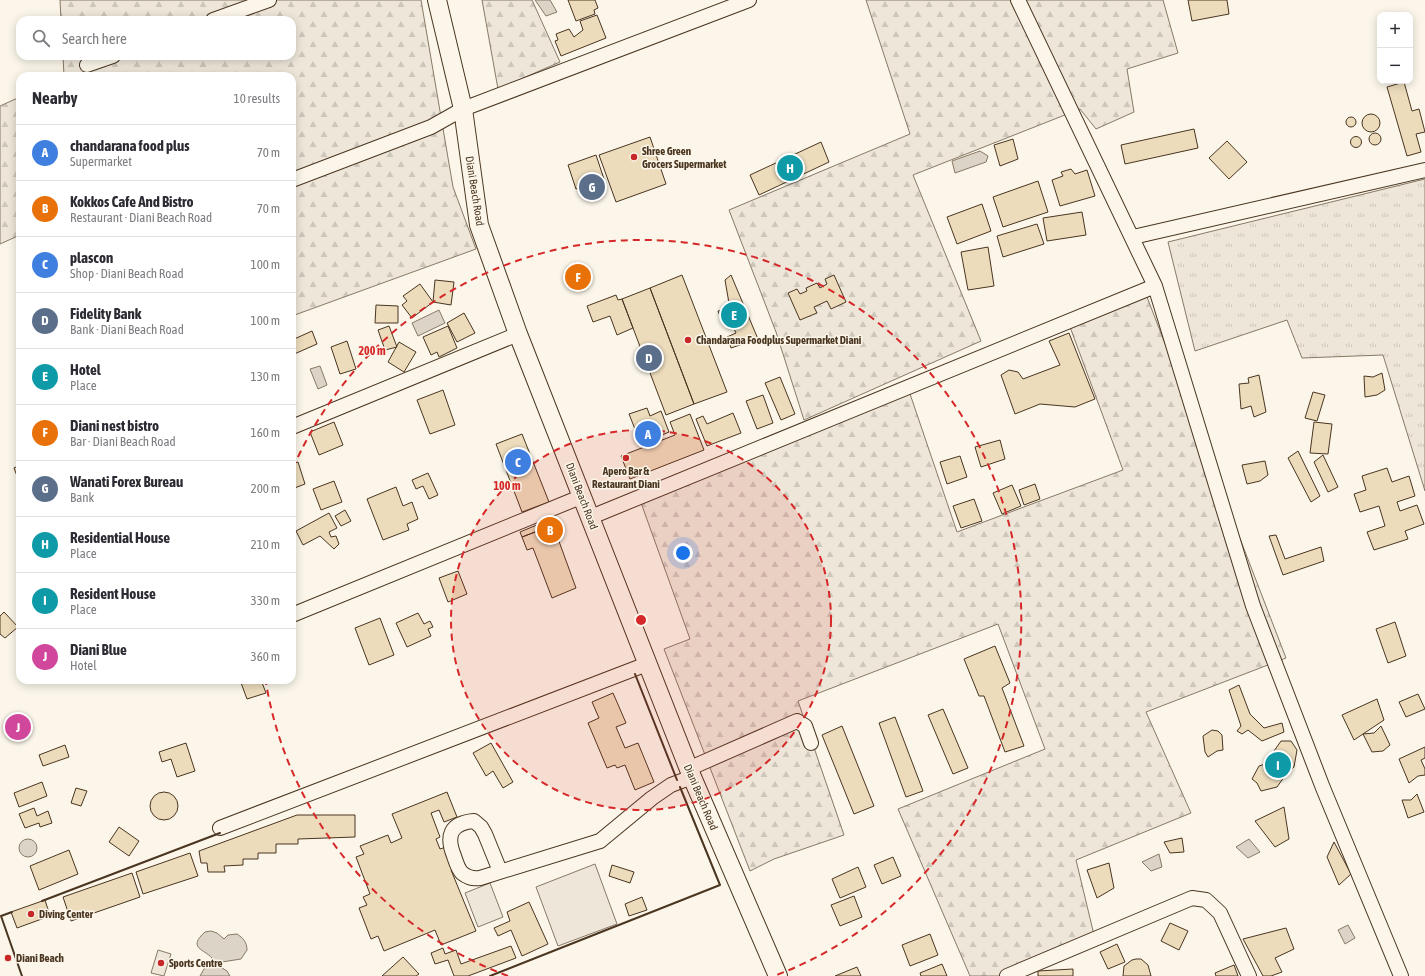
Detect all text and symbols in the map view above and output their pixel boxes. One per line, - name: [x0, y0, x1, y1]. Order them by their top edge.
- map controls: [1377, 12, 1413, 84]
- button: +: [1377, 12, 1413, 48]
- search box: [16, 16, 296, 60]
- icon: search: [30, 27, 52, 49]
- text: Search here: [62, 30, 127, 47]
- button: −: [1377, 48, 1413, 84]
- text: Nearby: [32, 88, 78, 108]
- text: 10 results: [234, 91, 280, 106]
- text: chandarana food plus: [70, 137, 190, 154]
- text: A: [42, 145, 48, 160]
- text: 70 m: [257, 145, 280, 160]
- place label: Shree Green Grocers Supermarket: [642, 145, 727, 170]
- marker: Shree Green Grocers Supermarket: [629, 152, 639, 162]
- pin: H: [777, 153, 803, 183]
- text: Supermarket: [70, 154, 132, 169]
- street label: Diani Beach Road: [464, 155, 486, 227]
- pin: G: [579, 172, 605, 202]
- text: Kokkos Cafe And Bistro: [70, 193, 194, 210]
- text: B: [42, 201, 48, 216]
- text: 70 m: [257, 201, 280, 216]
- text: Restaurant · Diani Beach Road: [70, 210, 212, 225]
- text: plascon: [70, 249, 113, 266]
- text: C: [42, 257, 48, 272]
- text: 100 m: [251, 257, 280, 272]
- pin: F: [565, 262, 591, 292]
- text: Shop · Diani Beach Road: [70, 266, 184, 281]
- pin: E: [721, 300, 747, 330]
- text: Fidelity Bank: [70, 305, 141, 322]
- text: D: [41, 313, 49, 328]
- text: 100 m: [251, 313, 280, 328]
- text: Bank · Diani Beach Road: [70, 322, 184, 337]
- place label: Chandarana Foodplus Supermarket Diani: [696, 334, 862, 346]
- marker: Chandarana Foodplus Supermarket Diani: [683, 335, 693, 345]
- pin: D: [636, 343, 662, 373]
- text: 200 m: [358, 344, 386, 358]
- text: Hotel: [70, 361, 101, 378]
- text: E: [42, 369, 48, 384]
- text: 130 m: [251, 369, 280, 384]
- text: Place: [70, 378, 97, 393]
- text: Diani nest bistro: [70, 417, 159, 434]
- pin: A: [635, 419, 661, 449]
- text: F: [42, 425, 48, 440]
- text: 160 m: [251, 425, 280, 440]
- text: Bar · Diani Beach Road: [70, 434, 176, 449]
- pin: C: [505, 447, 531, 477]
- marker: Apero Bar & Restaurant Diani: [621, 453, 631, 463]
- street label: Diani Beach Road: [564, 461, 600, 531]
- place label: Apero Bar & Restaurant Diani: [592, 465, 660, 490]
- text: Wanati Forex Bureau: [70, 473, 183, 490]
- text: 100 m: [493, 479, 521, 493]
- text: G: [42, 481, 48, 496]
- text: 200 m: [251, 481, 280, 496]
- text: Bank: [70, 490, 94, 505]
- pin: B: [537, 515, 563, 545]
- text: Residential House: [70, 529, 170, 546]
- text: H: [41, 537, 49, 552]
- text: 210 m: [251, 537, 280, 552]
- your location: [673, 543, 693, 563]
- text: Place: [70, 546, 97, 561]
- text: Resident House: [70, 585, 156, 602]
- text: I: [43, 593, 47, 608]
- text: 330 m: [251, 593, 280, 608]
- text: Place: [70, 602, 97, 617]
- centre of rings: [634, 613, 648, 627]
- text: Diani Blue: [70, 641, 127, 658]
- text: J: [43, 649, 47, 664]
- text: 360 m: [251, 649, 280, 664]
- text: Hotel: [70, 658, 97, 673]
- pin: J: [5, 712, 31, 742]
- pin: I: [1265, 750, 1291, 780]
- street label: Diani Beach Road: [682, 762, 720, 832]
- place label: Diving Center: [39, 908, 94, 920]
- marker: Diving Center: [26, 909, 36, 919]
- place label: Diani Beach: [16, 952, 64, 964]
- marker: Diani Beach: [3, 953, 13, 963]
- place label: Sports Centre: [169, 957, 222, 969]
- marker: Sports Centre: [156, 958, 166, 968]

